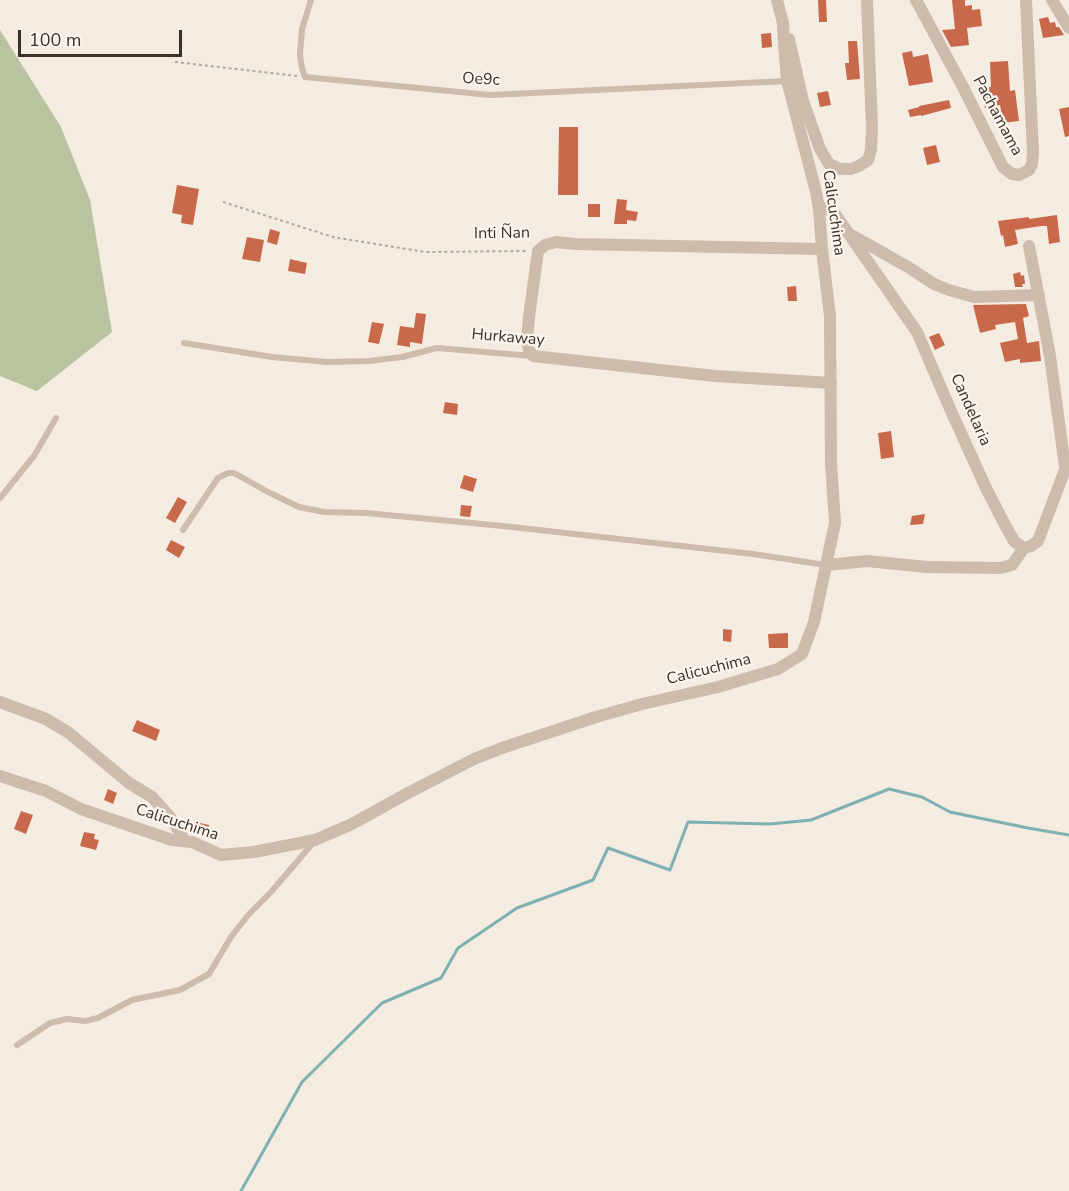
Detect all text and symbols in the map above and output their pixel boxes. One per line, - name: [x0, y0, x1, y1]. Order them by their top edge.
- scale bar: [21, 18, 184, 56]
- text: 100 m: [29, 28, 81, 52]
- street label: Oe9c: [462, 69, 500, 91]
- street label: Pachamama: [968, 73, 1026, 159]
- street label: Calicuchima: [817, 169, 849, 257]
- street label: Inti Ñan: [474, 224, 530, 244]
- street label: Hurkaway: [471, 325, 545, 351]
- street label: Candelaria: [946, 371, 994, 449]
- street label: Calicuchima: [665, 650, 753, 690]
- street label: Calicuchima: [133, 801, 221, 845]

